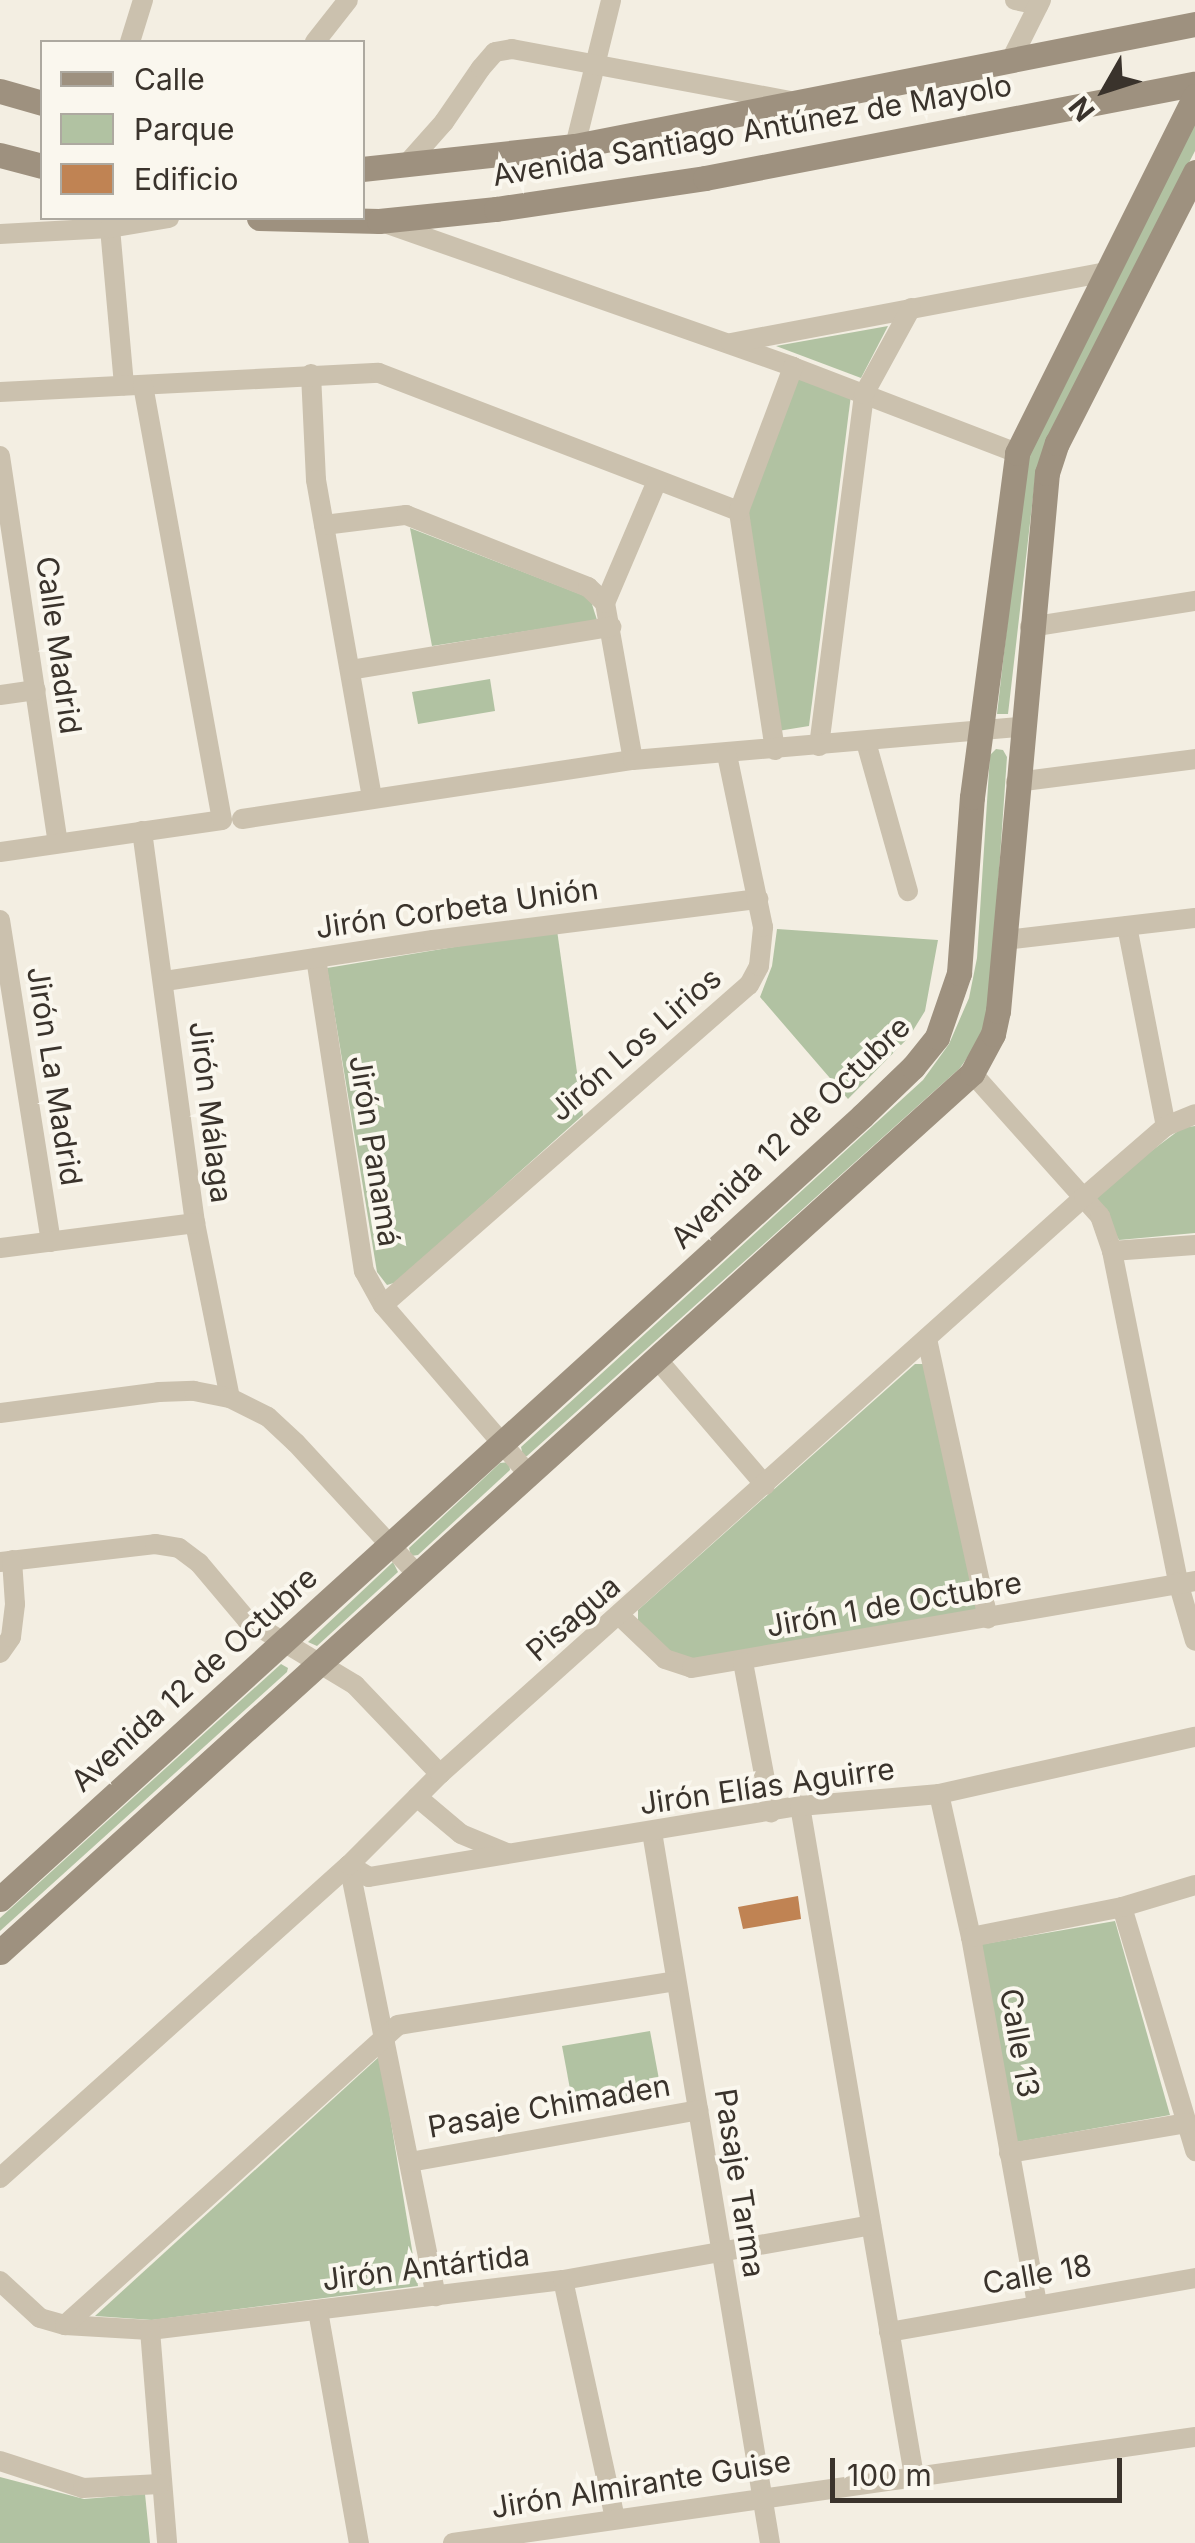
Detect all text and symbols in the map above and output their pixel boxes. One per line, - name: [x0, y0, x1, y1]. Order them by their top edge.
- legend: [40, 40, 365, 220]
- north arrow: [1055, 40, 1155, 140]
- text: Calle: [134, 61, 205, 97]
- street label: Avenida Santiago Antúnez de Mayolo: [490, 67, 1014, 193]
- text: N: [1062, 90, 1102, 128]
- text: Parque: [134, 111, 234, 147]
- text: Edificio: [134, 161, 238, 197]
- street label: Calle Madrid: [29, 554, 89, 736]
- street label: Jirón Corbeta Unión: [313, 870, 601, 946]
- street label: Jirón Los Lirios: [542, 960, 728, 1128]
- street label: Jirón La Madrid: [20, 964, 90, 1188]
- street label: Avenida 12 de Octubre: [663, 1008, 917, 1256]
- street label: Jirón Málaga: [182, 1019, 240, 1205]
- street label: Jirón Panamá: [342, 1053, 408, 1249]
- street label: Avenida 12 de Octubre: [64, 1559, 324, 1799]
- street label: Jirón 1 de Octubre: [764, 1564, 1024, 1644]
- street label: Pisagua: [519, 1568, 627, 1668]
- street label: Jirón Elías Aguirre: [637, 1750, 897, 1822]
- street label: Calle 13: [993, 1986, 1047, 2100]
- street label: Pasaje Chimaden: [425, 2067, 673, 2145]
- street label: Pasaje Tarma: [707, 2086, 773, 2280]
- street label: Jirón Antártida: [320, 2236, 532, 2298]
- street label: Calle 18: [980, 2247, 1094, 2301]
- scale bar: [835, 2438, 1128, 2500]
- street label: Jirón Almirante Guise: [489, 2443, 793, 2525]
- text: 100 m: [847, 2457, 932, 2493]

